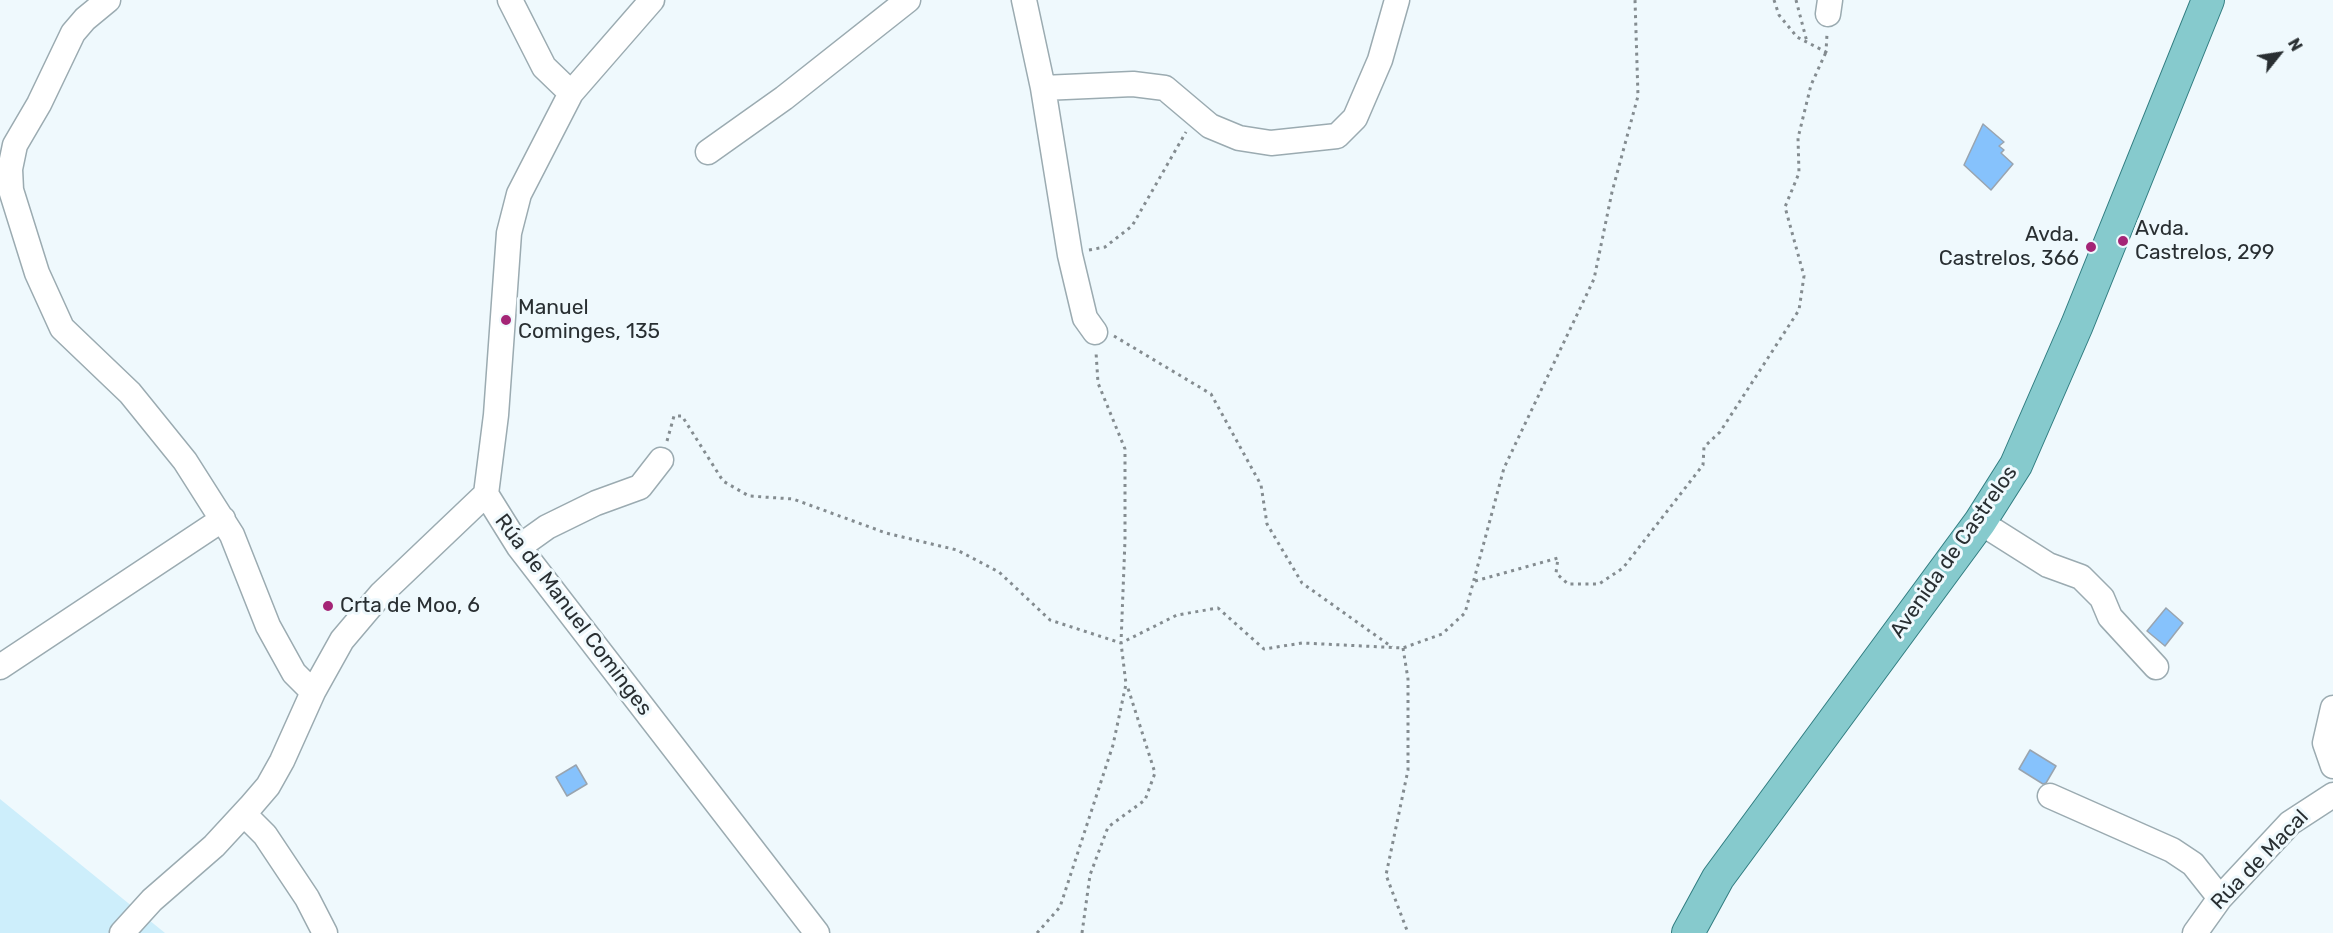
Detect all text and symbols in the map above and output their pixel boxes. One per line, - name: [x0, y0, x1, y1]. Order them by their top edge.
- north arrow: [2249, 24, 2309, 84]
- text: N: [2284, 35, 2306, 54]
- place label: Avda. Castrelos, 299: [2135, 216, 2274, 266]
- place label: Avda. Castrelos, 366: [1939, 222, 2079, 272]
- marker: Avda. Castrelos, 299: [2116, 234, 2130, 248]
- marker: Avda. Castrelos, 366: [2084, 240, 2098, 254]
- place label: Manuel Cominges, 135: [518, 295, 660, 345]
- marker: Manuel Cominges, 135: [499, 313, 513, 327]
- street label: Avenida de Castrelos: [1885, 461, 2023, 643]
- street label: Rúa de Manuel Cominges: [489, 509, 657, 721]
- place label: Crta de Moo, 6: [340, 593, 480, 619]
- marker: Crta de Moo, 6: [321, 599, 335, 613]
- street label: Rúa de Macal: [2206, 805, 2314, 915]

